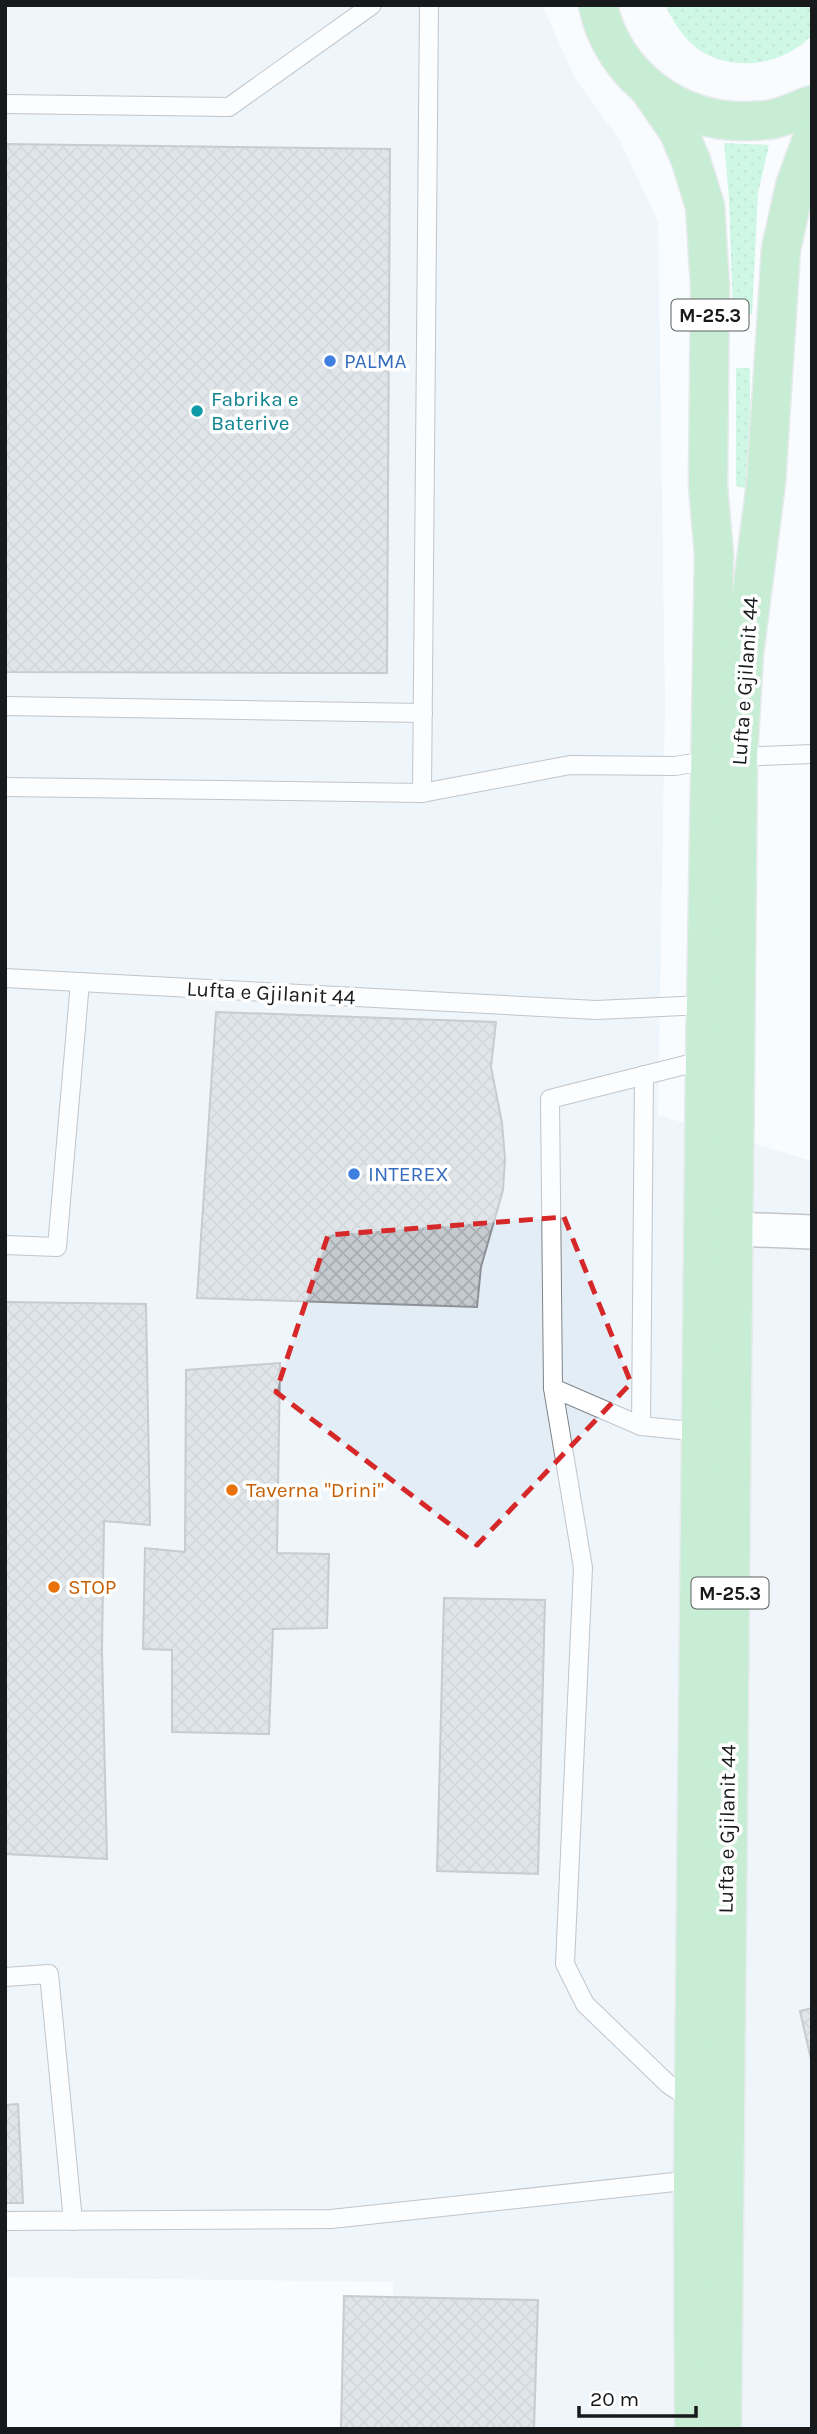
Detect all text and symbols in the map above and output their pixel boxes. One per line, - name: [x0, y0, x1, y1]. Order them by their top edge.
- road number: M-25.3: [672, 300, 748, 330]
- place label: PALMA: [344, 349, 407, 373]
- marker: PALMA: [322, 353, 338, 369]
- place label: Fabrika e Baterive: [211, 387, 299, 435]
- marker: Fabrika e Baterive: [189, 403, 205, 419]
- street label: Lufta e Gjilanit 44: [727, 596, 763, 766]
- street label: Lufta e Gjilanit 44: [186, 977, 356, 1009]
- place label: INTEREX: [368, 1162, 449, 1186]
- marker: INTEREX: [346, 1166, 362, 1182]
- place label: Taverna "Drini": [246, 1478, 384, 1502]
- marker: Taverna "Drini": [224, 1482, 240, 1498]
- place label: STOP: [68, 1575, 116, 1599]
- road number: M-25.3: [692, 1578, 768, 1609]
- marker: STOP: [46, 1579, 62, 1595]
- street label: Lufta e Gjilanit 44: [714, 1744, 740, 1914]
- scale bar: [579, 2374, 696, 2418]
- text: 20 m: [590, 2387, 639, 2411]

